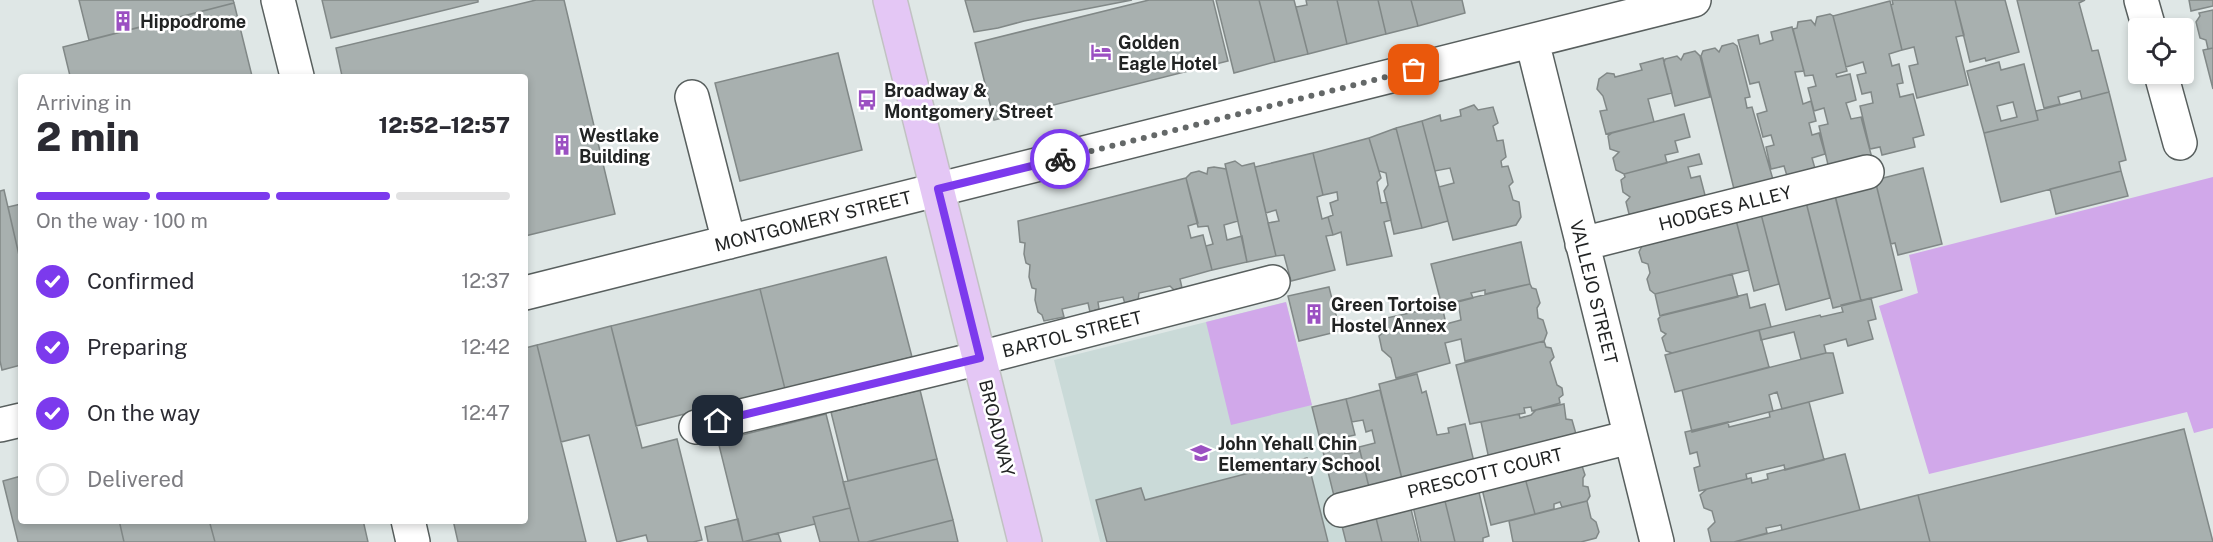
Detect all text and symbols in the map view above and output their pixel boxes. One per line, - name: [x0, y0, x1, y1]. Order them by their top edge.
- building icon: Hippodrome: [111, 9, 135, 33]
- place label: Hippodrome: [140, 11, 246, 32]
- map controls: [2128, 18, 2194, 84]
- button: locate: [2128, 18, 2194, 84]
- place label: Golden Eagle Hotel: [1118, 32, 1218, 74]
- hotel icon: Golden Eagle Hotel: [1089, 40, 1113, 64]
- pin: [1388, 44, 1439, 95]
- icon: bag: [1397, 53, 1430, 86]
- place label: Broadway & Montgomery Street: [884, 80, 1053, 122]
- bus stop icon: Broadway & Montgomery Street: [855, 88, 879, 112]
- text: Arriving in: [36, 91, 131, 115]
- text: 12:52–12:57: [379, 112, 510, 138]
- text: 2 min: [36, 114, 140, 160]
- place label: Westlake Building: [579, 125, 659, 167]
- courier: [1030, 129, 1090, 189]
- building icon: Westlake Building: [550, 133, 574, 157]
- icon: bike: [1044, 143, 1077, 176]
- street label: HODGES ALLEY: [1656, 181, 1794, 235]
- street label: MONTGOMERY STREET: [712, 186, 914, 256]
- text: On the way · 100 m: [36, 209, 208, 233]
- street label: VALLEJO STREET: [1566, 218, 1622, 367]
- icon: check: [36, 265, 69, 298]
- text: Confirmed: [87, 268, 194, 294]
- text: 12:37: [461, 269, 510, 293]
- place label: Green Tortoise Hostel Annex: [1331, 294, 1457, 336]
- building icon: Green Tortoise Hostel Annex: [1302, 302, 1326, 326]
- street label: BARTOL STREET: [1000, 306, 1144, 362]
- icon: check: [36, 331, 69, 364]
- text: Preparing: [87, 334, 188, 360]
- text: 12:42: [461, 335, 510, 359]
- street label: BROADWAY: [975, 377, 1019, 479]
- pin: [692, 395, 743, 446]
- icon: check: [36, 397, 69, 430]
- text: On the way: [87, 400, 200, 426]
- text: 12:47: [461, 401, 510, 425]
- icon: home: [701, 404, 734, 437]
- place label: John Yehall Chin Elementary School: [1218, 433, 1381, 475]
- school or university icon: John Yehall Chin Elementary School: [1189, 441, 1213, 465]
- street label: PRESCOTT COURT: [1405, 443, 1565, 502]
- text: Delivered: [87, 466, 184, 492]

